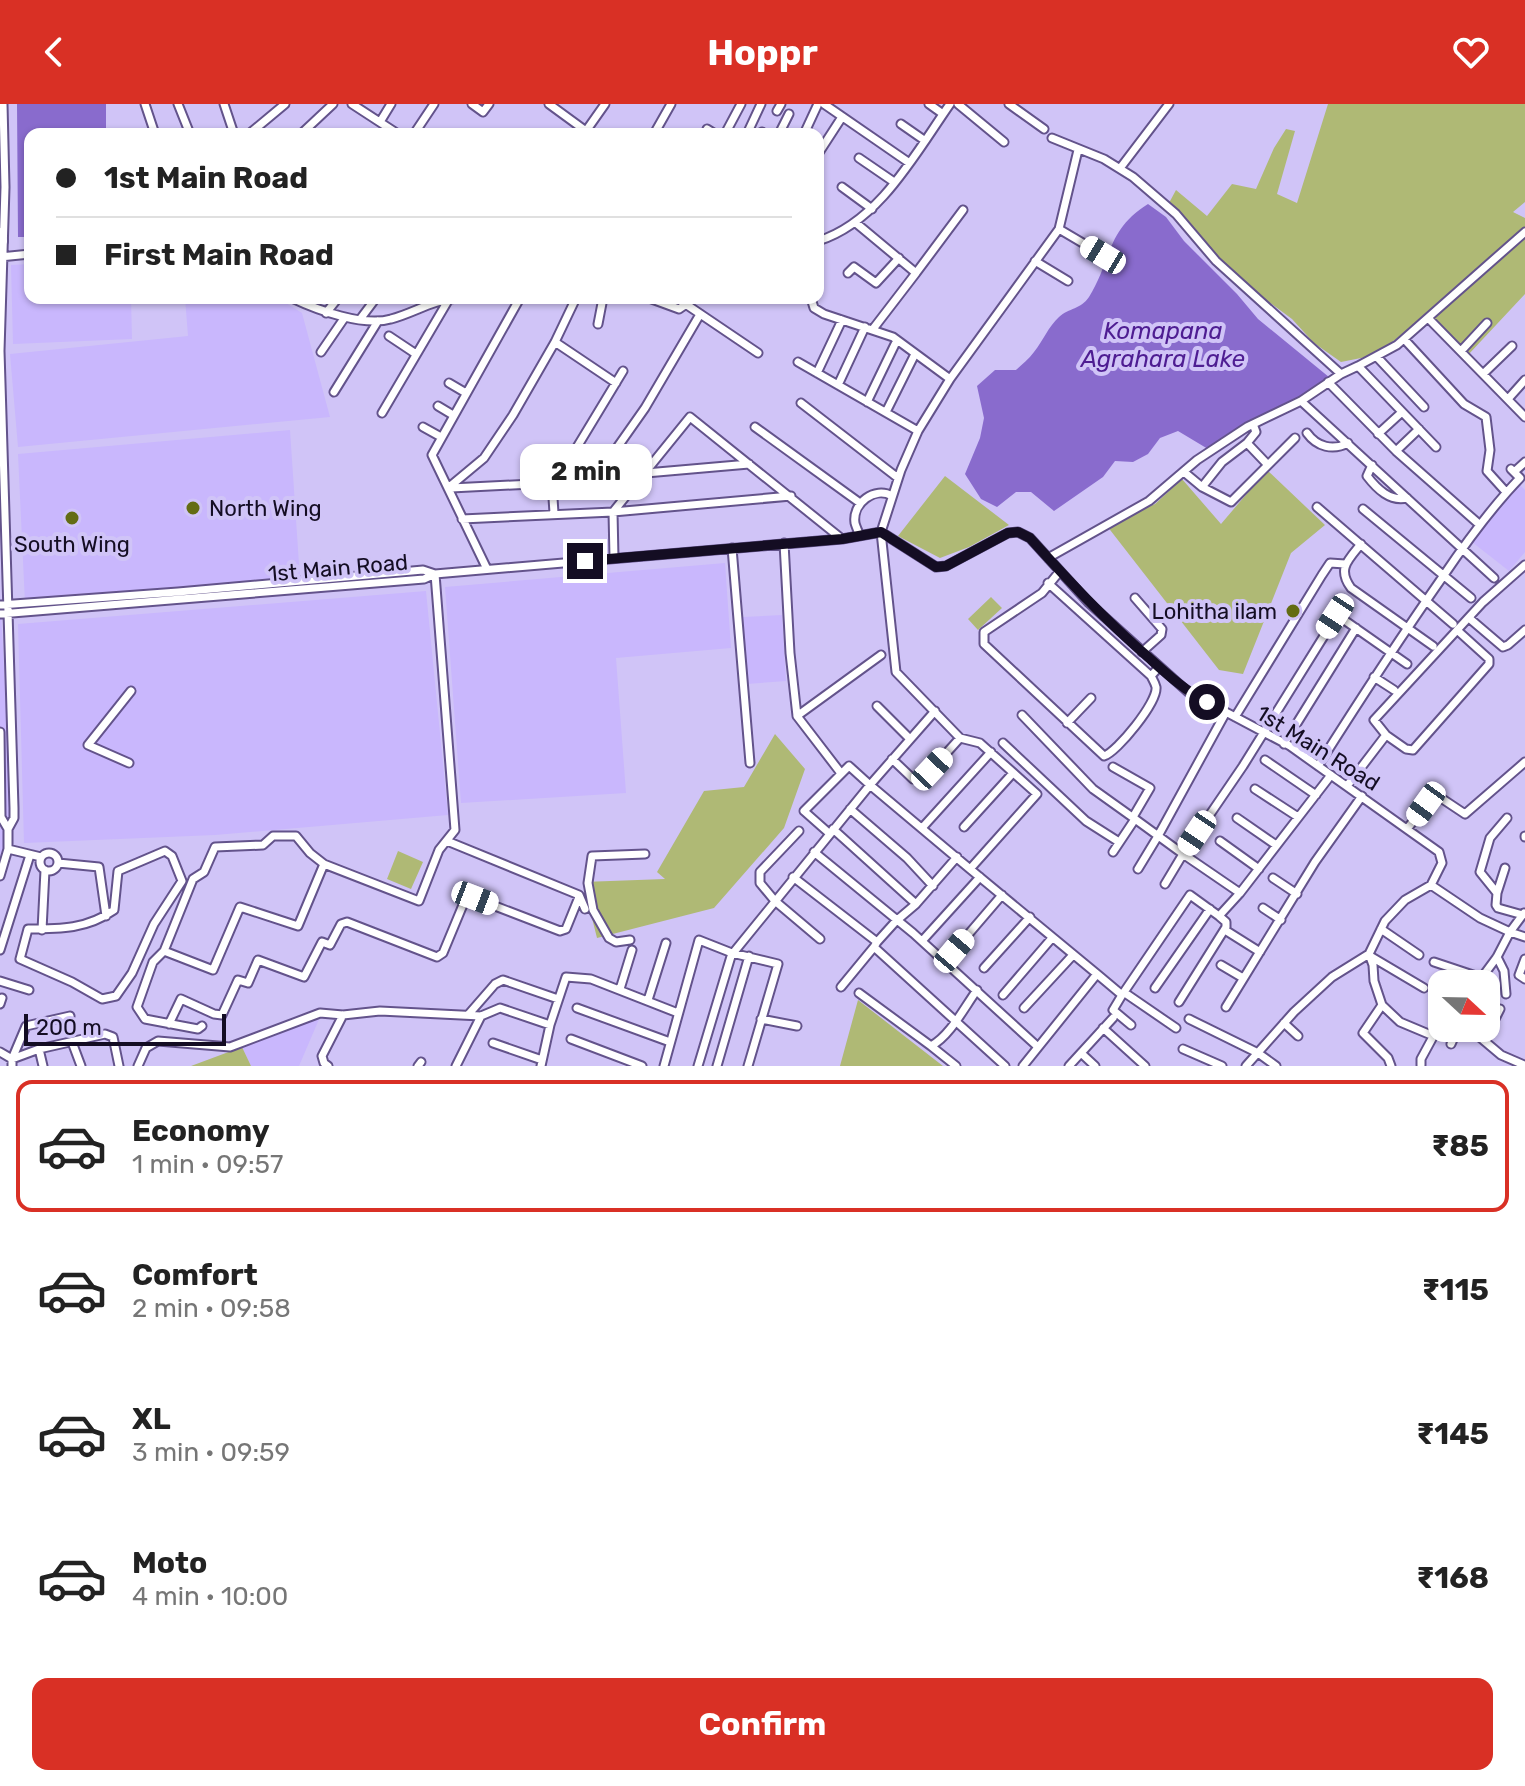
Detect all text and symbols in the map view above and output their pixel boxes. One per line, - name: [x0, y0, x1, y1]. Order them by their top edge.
- icon: back: [32, 30, 76, 74]
- icon: heart: [1449, 30, 1493, 74]
- text: Hoppr: [707, 31, 818, 74]
- text: 1st Main Road: [104, 160, 308, 196]
- car: [1076, 232, 1130, 278]
- text: First Main Road: [104, 237, 334, 273]
- water label: Komapana Agrahara Lake: [1079, 317, 1245, 373]
- callout: 2 min: [519, 445, 651, 501]
- text: 2 min: [551, 456, 621, 487]
- place label: North Wing: [209, 495, 322, 522]
- marker: North Wing: [184, 499, 202, 517]
- marker: South Wing: [63, 509, 81, 527]
- place label: South Wing: [14, 531, 130, 558]
- route end: [567, 543, 603, 579]
- street label: 1st Main Road: [267, 548, 409, 588]
- car: [1312, 589, 1358, 643]
- place label: Lohitha ilam: [1152, 598, 1277, 625]
- marker: Lohitha ilam: [1284, 602, 1302, 620]
- route start: [1189, 684, 1225, 720]
- street label: 1st Main Road: [1251, 699, 1385, 797]
- car: [907, 743, 957, 795]
- car: [1402, 778, 1450, 830]
- car: [1174, 806, 1220, 860]
- car: [448, 878, 502, 918]
- car: [929, 925, 979, 977]
- north arrow: [1428, 970, 1500, 1042]
- map controls: [1428, 970, 1500, 1042]
- scale bar: [24, 1010, 226, 1046]
- text: 200 m: [36, 1014, 102, 1041]
- icon: car: [36, 1110, 108, 1182]
- text: Economy: [132, 1113, 270, 1149]
- text: ₹85: [1431, 1128, 1489, 1164]
- text: 1 min · 09:57: [132, 1149, 283, 1180]
- icon: car: [36, 1254, 108, 1326]
- text: Comfort: [132, 1257, 258, 1293]
- text: ₹115: [1422, 1272, 1489, 1308]
- text: 2 min · 09:58: [132, 1293, 291, 1324]
- icon: car: [36, 1398, 108, 1470]
- text: XL: [132, 1401, 171, 1437]
- text: ₹145: [1416, 1416, 1489, 1452]
- text: 3 min · 09:59: [132, 1437, 290, 1468]
- icon: car: [36, 1542, 108, 1614]
- text: Moto: [132, 1545, 207, 1581]
- text: ₹168: [1416, 1560, 1489, 1596]
- text: 4 min · 10:00: [132, 1581, 288, 1612]
- button: Confirm: [32, 1678, 1493, 1770]

